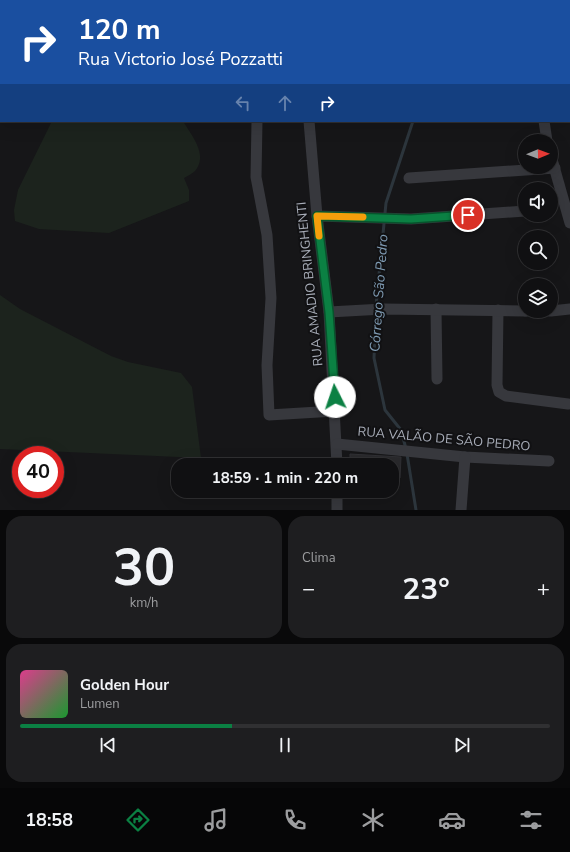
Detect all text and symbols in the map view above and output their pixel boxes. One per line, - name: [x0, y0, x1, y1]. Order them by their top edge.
- text: 120 m: [78, 11, 161, 49]
- icon: right: [12, 16, 64, 68]
- text: Rua Victorio José Pozzatti: [78, 47, 283, 71]
- icon: left: [232, 92, 254, 114]
- icon: ahead: [274, 92, 296, 114]
- icon: right: [316, 92, 338, 114]
- north arrow: [518, 134, 558, 174]
- map controls: [518, 134, 558, 318]
- button: sound: [518, 182, 558, 222]
- pin: [451, 198, 485, 232]
- street label: RUA AMADIO BRINGHENTI: [292, 201, 328, 367]
- icon: arrive: [457, 204, 479, 226]
- button: search: [518, 230, 558, 270]
- water label: Córrego São Pedro: [365, 233, 393, 353]
- button: layers: [518, 278, 558, 318]
- position arrow: [314, 376, 356, 418]
- street label: RUA VALÃO DE SÃO PEDRO: [357, 422, 531, 456]
- speed limit sign: 40: [12, 446, 64, 498]
- text: 18:59 · 1 min · 220 m: [212, 468, 358, 488]
- text: 30: [113, 532, 175, 603]
- text: Clima: [302, 549, 336, 567]
- text: 23°: [402, 569, 450, 610]
- text: −: [302, 574, 315, 604]
- text: +: [537, 574, 550, 604]
- text: km/h: [130, 594, 158, 612]
- text: Golden Hour: [80, 675, 169, 695]
- text: Lumen: [80, 695, 120, 713]
- icon: previous: [97, 734, 119, 756]
- icon: pause: [274, 734, 296, 756]
- icon: next: [451, 734, 473, 756]
- icon: directions: [124, 806, 152, 834]
- icon: music: [202, 806, 230, 834]
- icon: phone: [281, 806, 309, 834]
- icon: climate: [359, 806, 387, 834]
- icon: car: [438, 806, 466, 834]
- icon: filters: [517, 806, 545, 834]
- text: 18:58: [25, 808, 73, 832]

